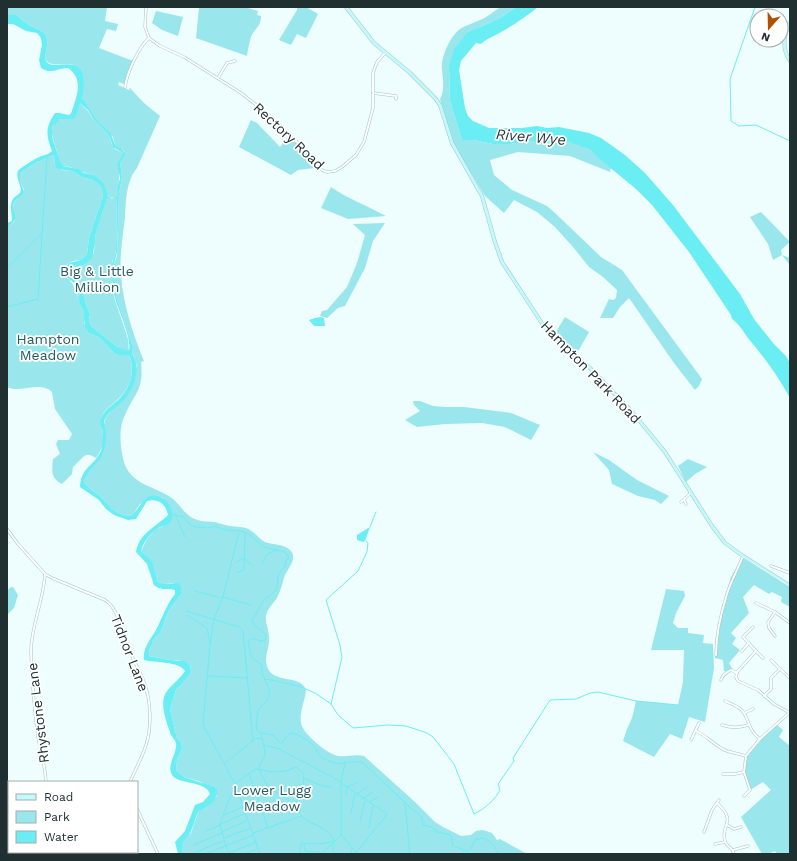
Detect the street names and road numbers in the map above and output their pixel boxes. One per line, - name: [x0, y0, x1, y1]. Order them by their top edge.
- street label: Rectory Road: [250, 99, 328, 173]
- street label: Hampton Park Road: [538, 317, 644, 427]
- street label: Tidnor Lane: [108, 612, 152, 694]
- street label: Rhystone Lane: [24, 662, 52, 764]

